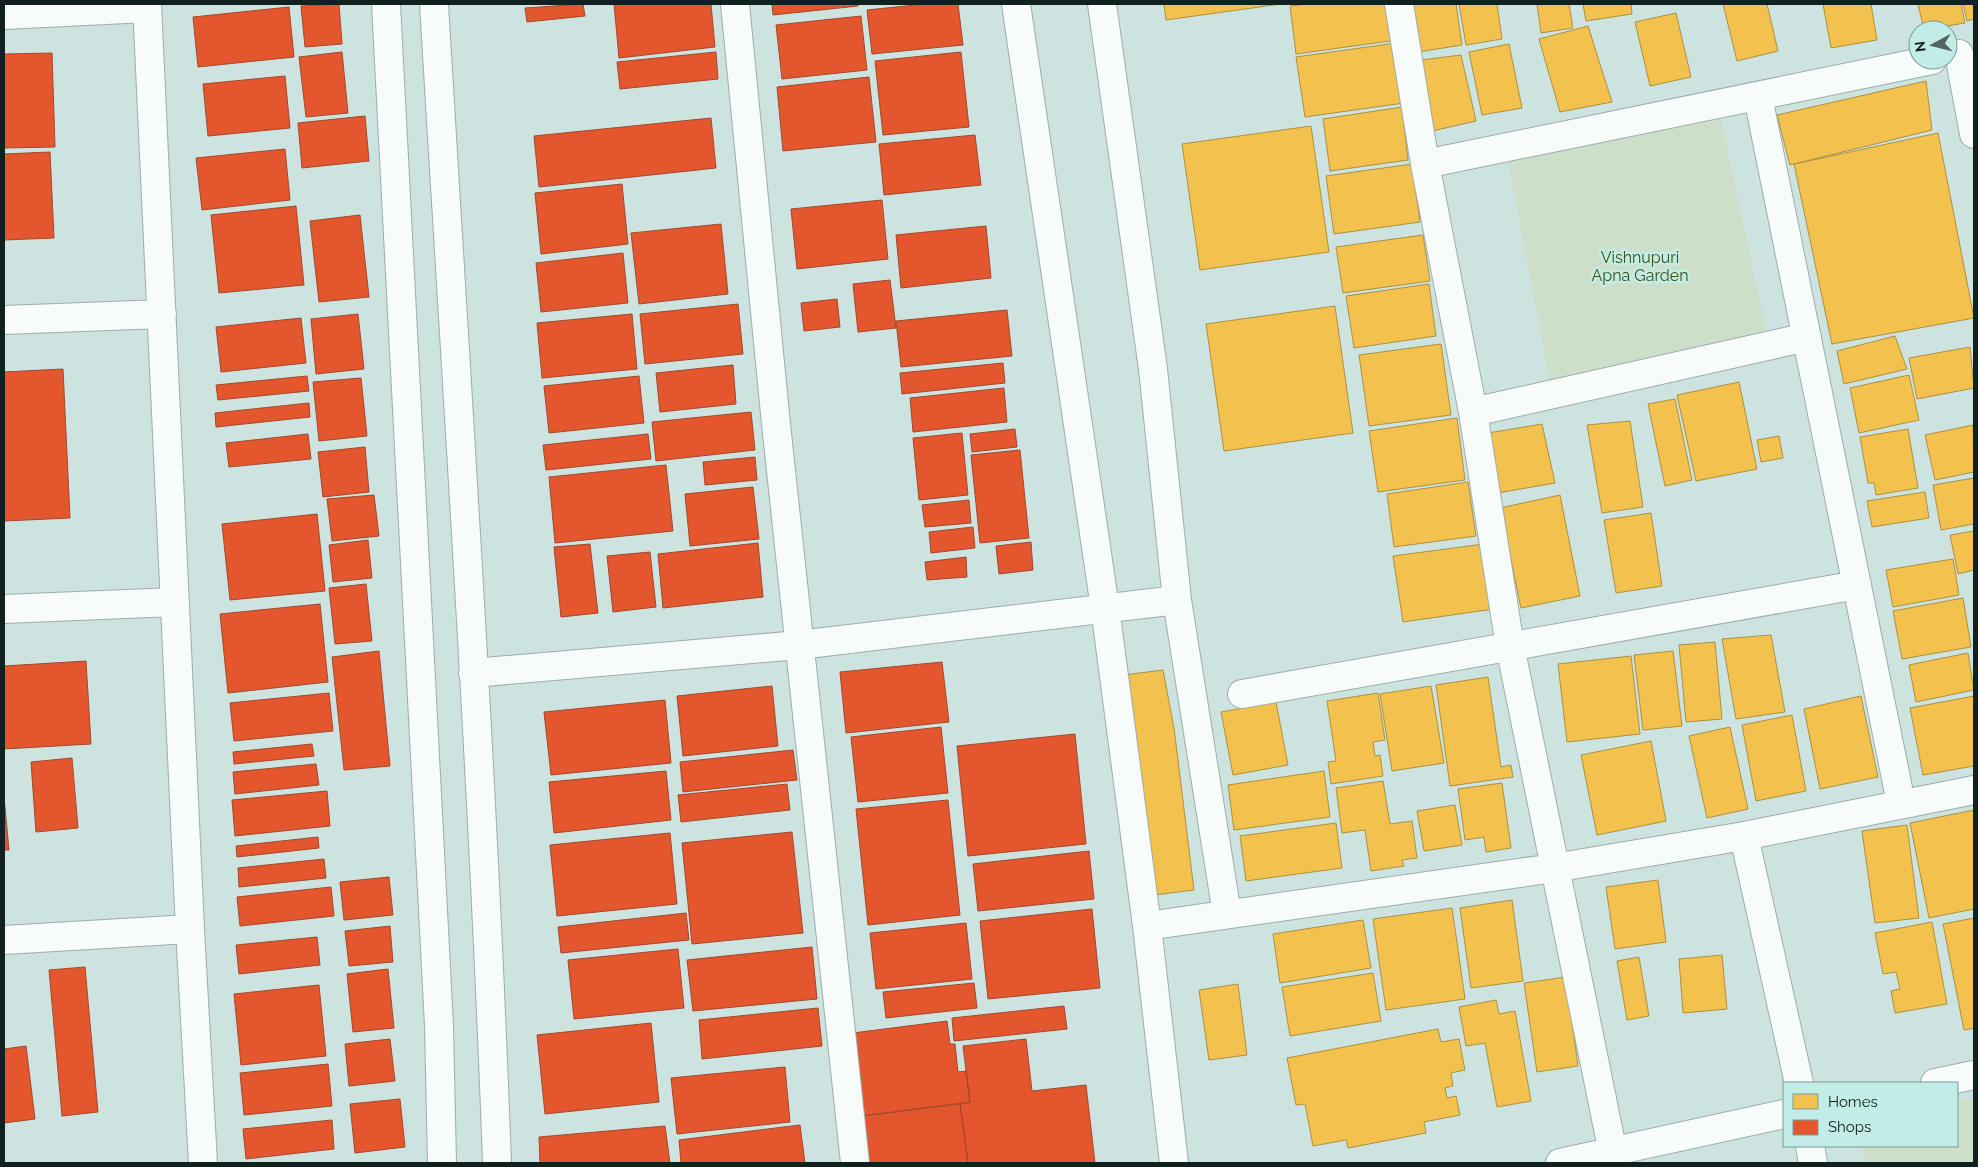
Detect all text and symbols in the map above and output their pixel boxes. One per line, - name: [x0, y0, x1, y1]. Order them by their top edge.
- north arrow: [1908, 20, 1958, 70]
- text: N: [1912, 40, 1929, 53]
- park label: Vishnupuri Apna Garden: [1591, 248, 1689, 285]
- legend: [1783, 1082, 1958, 1147]
- text: Homes: [1828, 1093, 1878, 1111]
- text: Shops: [1828, 1118, 1871, 1136]

